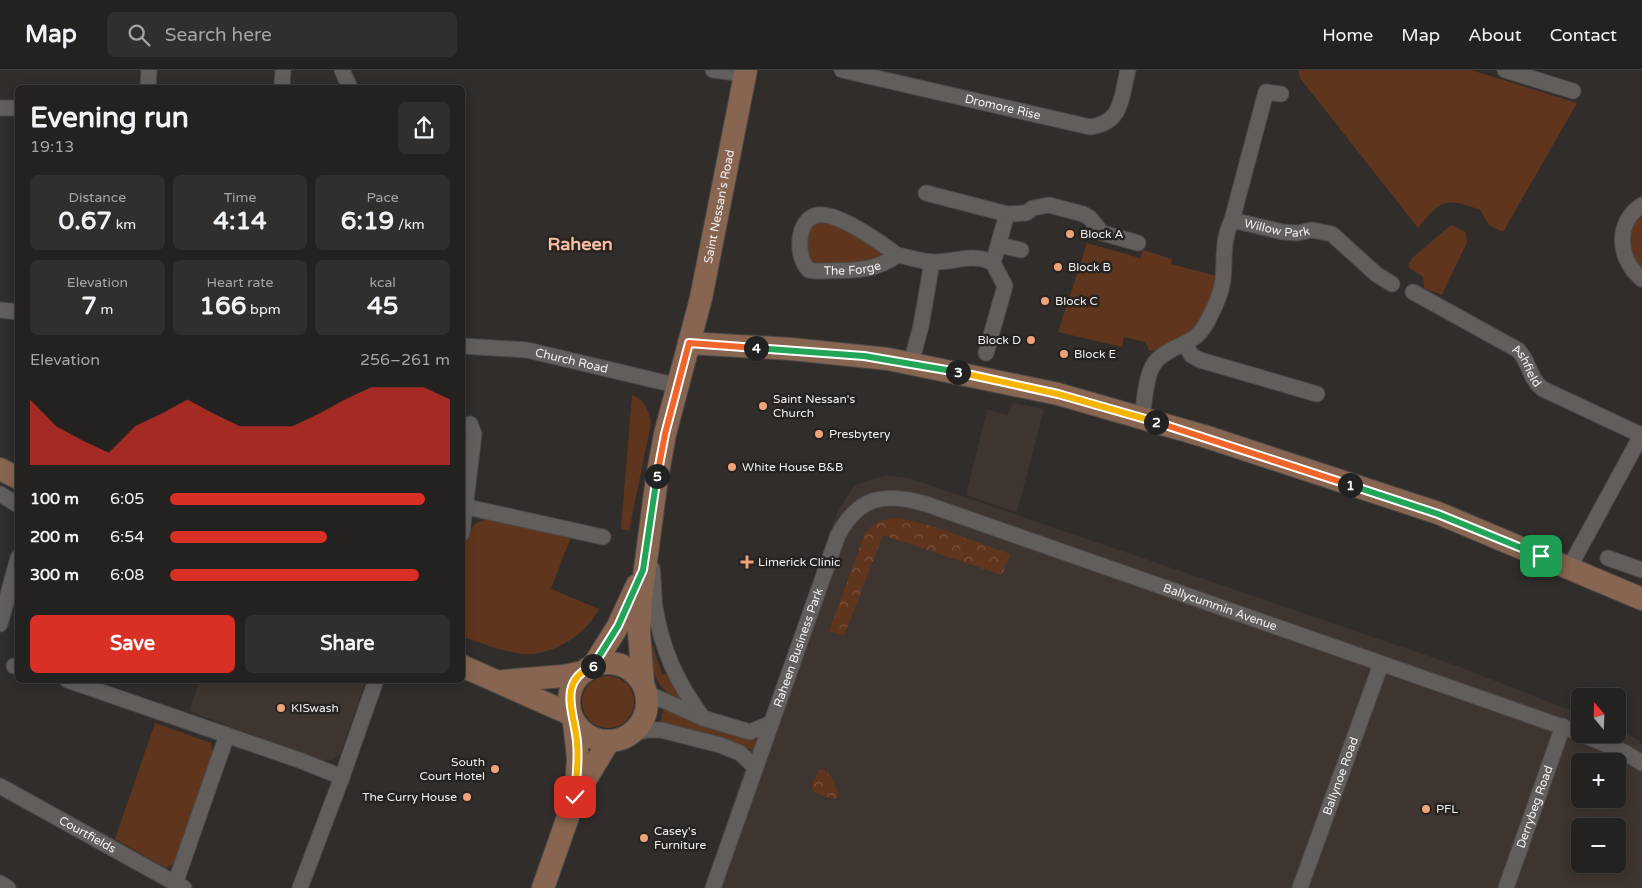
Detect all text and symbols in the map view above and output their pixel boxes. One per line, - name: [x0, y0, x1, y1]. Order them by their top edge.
- search box: [107, 12, 457, 57]
- text: Map: [25, 20, 77, 49]
- icon: search: [125, 21, 153, 49]
- text: Search here: [165, 24, 272, 46]
- text: Home: [1322, 24, 1373, 46]
- text: Map: [1401, 24, 1440, 46]
- text: About: [1468, 24, 1522, 46]
- text: Contact: [1550, 24, 1617, 46]
- street label: Dromore Rise: [964, 91, 1042, 122]
- text: Evening run: [30, 101, 189, 135]
- button: share: [398, 102, 450, 154]
- text: 19:13: [30, 137, 74, 157]
- street label: Saint Nessan's Road: [701, 148, 737, 265]
- text: Distance: [69, 189, 126, 206]
- text: Time: [224, 189, 256, 206]
- text: Pace: [367, 189, 399, 206]
- text: 0.67: [58, 206, 112, 236]
- text: 4:14: [213, 206, 267, 236]
- text: 6:19: [341, 206, 394, 236]
- text: km: [112, 216, 136, 233]
- text: /km: [394, 216, 425, 233]
- street label: Willow Park: [1243, 216, 1311, 240]
- place label: Block A: [1080, 227, 1124, 241]
- marker: Block A: [1064, 228, 1076, 240]
- district label: Raheen: [547, 233, 613, 255]
- street label: The Forge: [824, 258, 883, 278]
- place label: Block B: [1068, 260, 1111, 274]
- marker: Block B: [1052, 261, 1064, 273]
- text: Elevation: [67, 274, 128, 291]
- text: Heart rate: [207, 274, 273, 291]
- text: kcal: [370, 274, 396, 291]
- text: 7: [81, 291, 97, 321]
- text: 166: [199, 291, 246, 321]
- text: 45: [367, 291, 398, 321]
- place label: Block C: [1055, 294, 1098, 308]
- marker: Block C: [1039, 295, 1051, 307]
- text: m: [97, 301, 113, 318]
- text: bpm: [246, 301, 281, 318]
- place label: Block D: [977, 333, 1021, 347]
- marker: Block D: [1025, 334, 1037, 346]
- pin: 4: [744, 336, 768, 360]
- text: 4: [752, 340, 761, 357]
- street label: Ashfield: [1510, 341, 1544, 390]
- street label: Church Road: [534, 345, 609, 376]
- place label: Block E: [1074, 347, 1117, 361]
- marker: Block E: [1058, 348, 1070, 360]
- text: Elevation: [30, 350, 100, 370]
- text: 256–261 m: [360, 350, 450, 370]
- pin: 3: [946, 360, 970, 384]
- text: 3: [954, 364, 963, 381]
- place label: Saint Nessan's Church: [773, 392, 855, 420]
- marker: Saint Nessan's Church: [757, 400, 769, 412]
- pin: 2: [1144, 410, 1168, 434]
- text: 2: [1152, 414, 1161, 431]
- place label: Presbytery: [829, 427, 891, 441]
- marker: Presbytery: [813, 428, 825, 440]
- place label: White House B&B: [742, 460, 843, 474]
- marker: White House B&B: [726, 461, 738, 473]
- pin: 5: [644, 464, 670, 488]
- text: 5: [653, 468, 662, 485]
- pin: 1: [1338, 472, 1362, 498]
- text: 1: [1346, 477, 1355, 494]
- text: 100 m: [30, 489, 79, 509]
- text: 6:05: [110, 489, 144, 509]
- text: 200 m: [30, 527, 79, 547]
- text: 6:54: [110, 527, 144, 547]
- pin: [1520, 535, 1562, 577]
- icon: arrive: [1527, 542, 1555, 570]
- marker: Limerick Clinic: [740, 555, 754, 569]
- place label: Limerick Clinic: [758, 555, 840, 569]
- text: 300 m: [30, 565, 79, 585]
- text: 6:08: [110, 565, 144, 585]
- street label: Ballycummin Avenue: [1161, 581, 1279, 633]
- street label: Raheen Business Park: [771, 586, 826, 709]
- button: Save: [30, 615, 235, 673]
- button: Share: [245, 615, 450, 673]
- pin: 6: [580, 654, 606, 678]
- text: 6: [589, 658, 598, 675]
- north arrow: [1571, 688, 1626, 742]
- map controls: [1571, 688, 1626, 873]
- place label: KISwash: [291, 701, 339, 715]
- marker: KISwash: [275, 702, 287, 714]
- street label: Ballynoe Road: [1320, 735, 1361, 817]
- button: +: [1571, 753, 1626, 808]
- place label: South Court Hotel: [420, 755, 485, 783]
- marker: South Court Hotel: [489, 763, 501, 775]
- street label: Derrybeg Road: [1514, 764, 1556, 850]
- pin: [554, 776, 596, 818]
- icon: check: [561, 783, 589, 811]
- place label: The Curry House: [362, 790, 457, 804]
- marker: The Curry House: [461, 791, 473, 803]
- place label: PFL: [1436, 802, 1458, 816]
- marker: PFL: [1420, 803, 1432, 815]
- street label: Courtfields: [57, 813, 119, 856]
- button: −: [1571, 818, 1626, 873]
- place label: Casey's Furniture: [654, 824, 706, 852]
- marker: Casey's Furniture: [638, 832, 650, 844]

